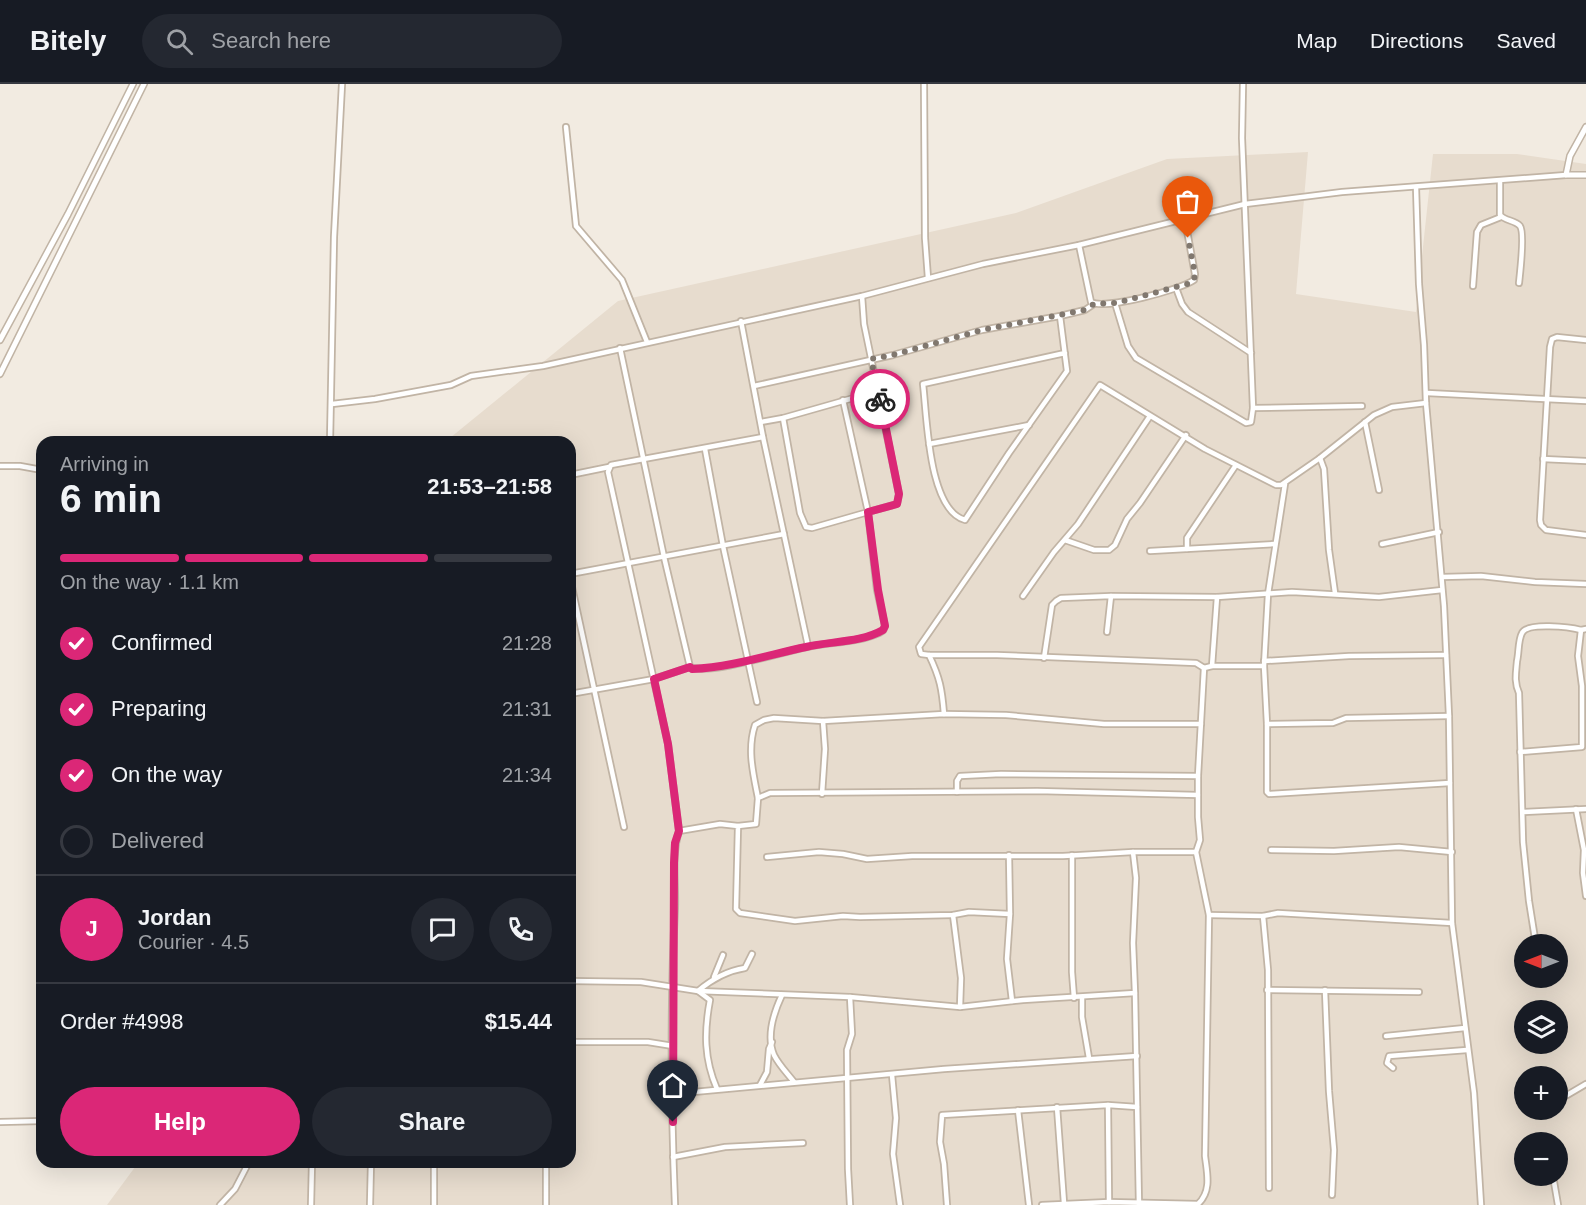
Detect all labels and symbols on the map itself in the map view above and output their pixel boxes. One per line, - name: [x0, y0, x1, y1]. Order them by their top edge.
- pin: [1162, 176, 1213, 238]
- courier: [850, 369, 910, 429]
- north arrow: [1514, 934, 1568, 988]
- pin: [647, 1060, 698, 1122]

